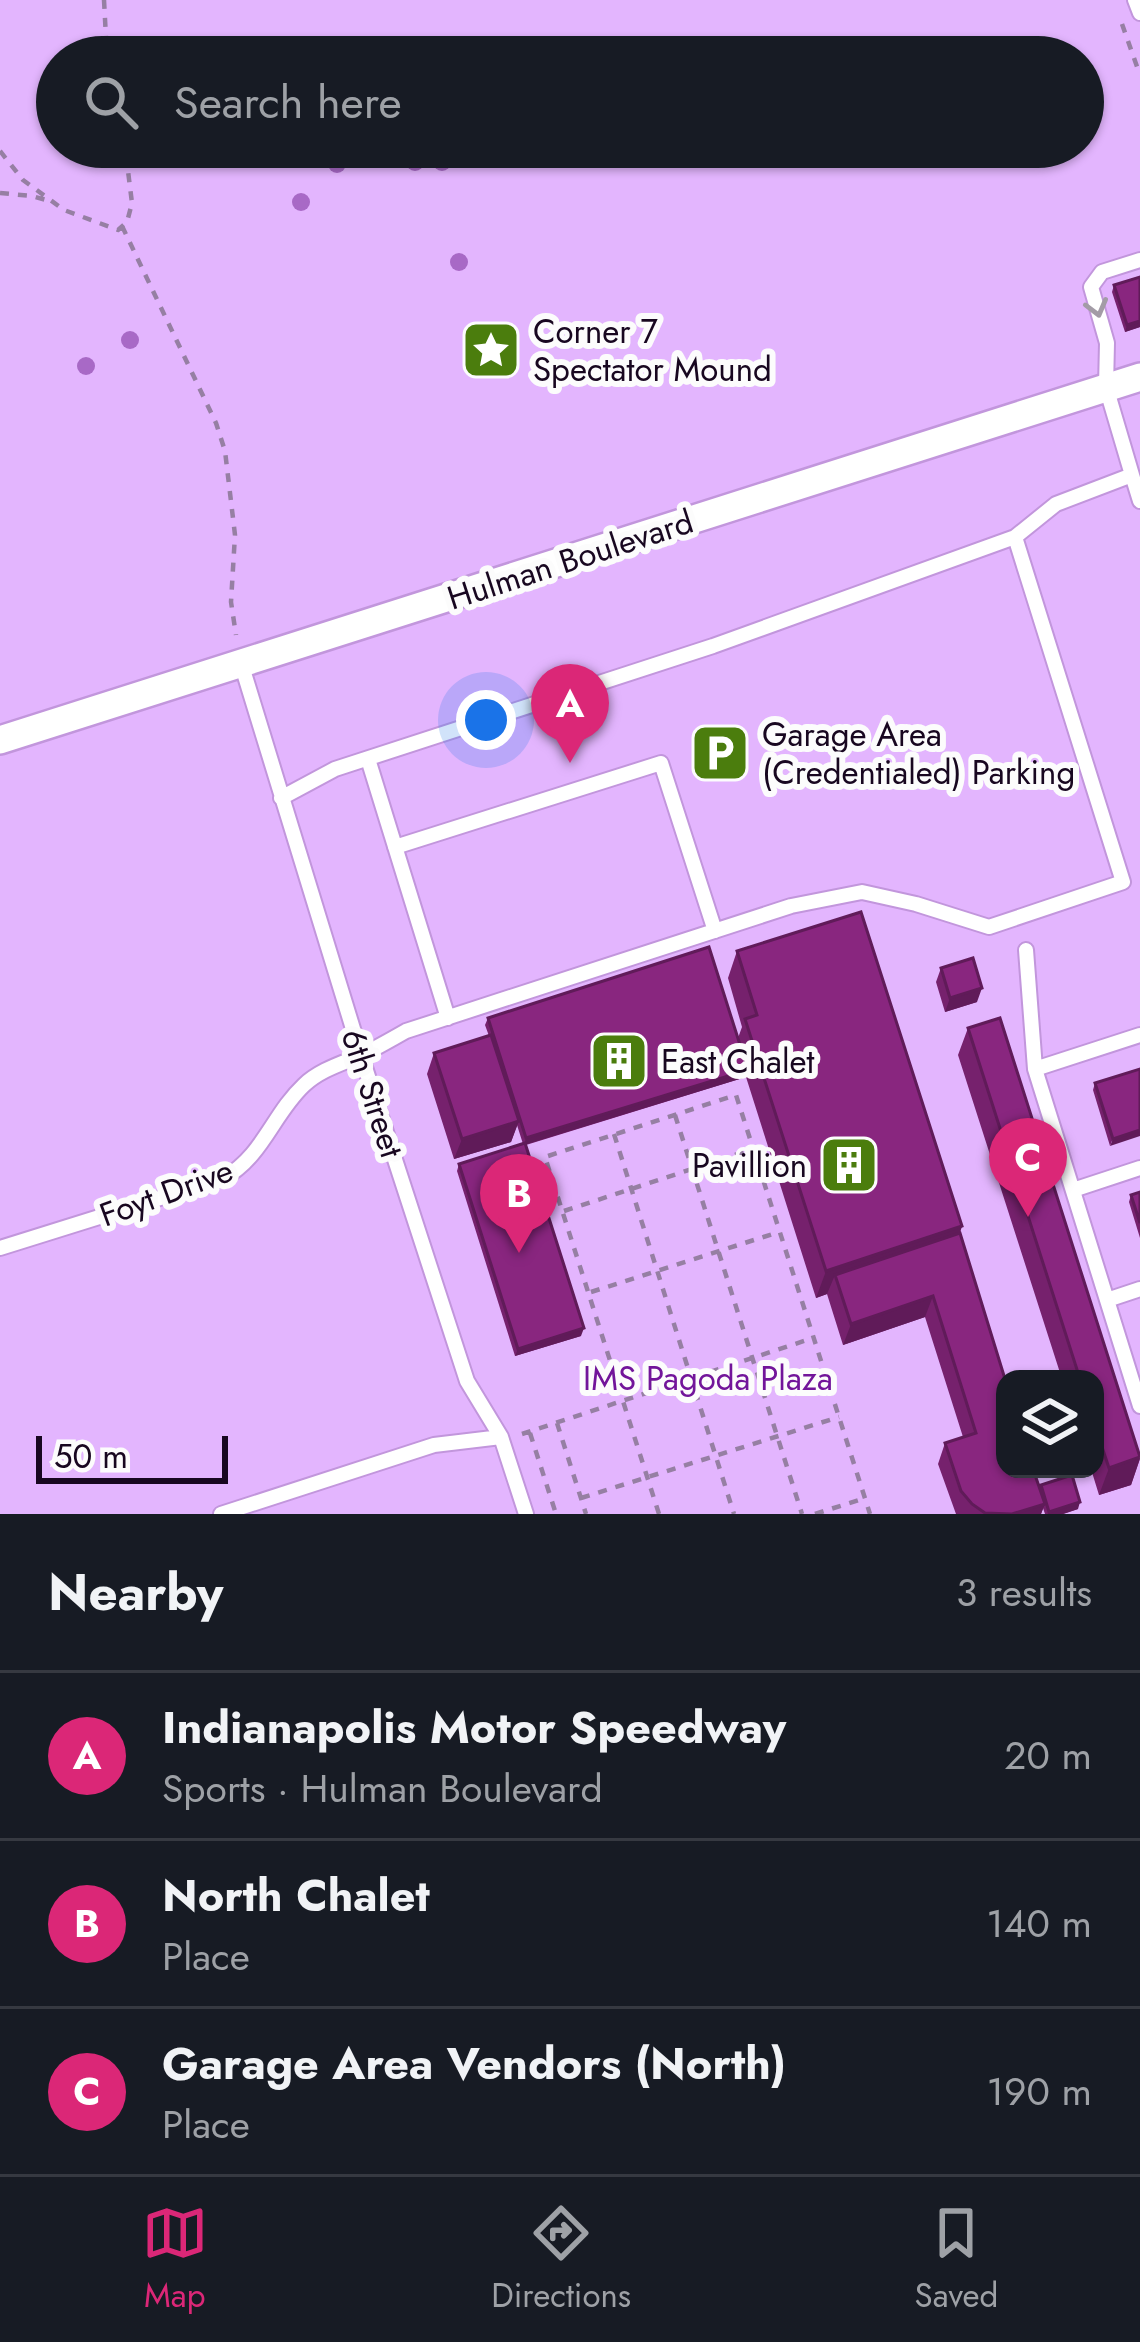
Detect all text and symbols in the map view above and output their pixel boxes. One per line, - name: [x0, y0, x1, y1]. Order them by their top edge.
- search box: [36, 36, 1104, 168]
- icon: search: [78, 69, 144, 135]
- text: Search here: [174, 70, 402, 135]
- one-way arrow: [1083, 298, 1108, 318]
- place label: Corner 7 Spectator Mound: [533, 308, 772, 393]
- place icon: Corner 7 Spectator Mound: [460, 319, 522, 381]
- street label: Hulman Boulevard: [441, 498, 699, 621]
- pin: A: [531, 664, 609, 763]
- your location: [456, 690, 516, 750]
- place label: Garage Area (Credentialed) Parking: [762, 711, 1075, 796]
- parking icon: Garage Area (Credentialed) Parking: [689, 722, 751, 784]
- street label: 6th Street: [330, 1023, 415, 1164]
- building icon: East Chalet: [588, 1030, 650, 1092]
- place label: East Chalet: [661, 1038, 815, 1085]
- pin: C: [989, 1118, 1067, 1217]
- building icon: Pavillion: [818, 1134, 880, 1196]
- place label: Pavillion: [692, 1142, 807, 1189]
- street label: Foyt Drive: [93, 1147, 239, 1238]
- pin: B: [480, 1154, 558, 1253]
- park label: IMS Pagoda Plaza: [583, 1355, 833, 1402]
- map controls: [996, 1370, 1104, 1478]
- button: layers: [996, 1370, 1104, 1478]
- scale bar: [36, 1430, 228, 1483]
- text: 50 m: [54, 1433, 128, 1480]
- text: Nearby: [48, 1555, 223, 1629]
- text: 3 results: [956, 1564, 1092, 1621]
- text: Indianapolis Motor Speedway: [162, 1695, 786, 1760]
- text: A: [73, 1727, 101, 1784]
- text: 20 m: [1004, 1727, 1092, 1784]
- text: Sports · Hulman Boulevard: [162, 1760, 603, 1817]
- text: North Chalet: [162, 1863, 430, 1928]
- text: B: [74, 1895, 100, 1952]
- text: 140 m: [986, 1895, 1092, 1952]
- text: Place: [162, 1928, 250, 1985]
- text: Garage Area Vendors (North): [162, 2031, 786, 2096]
- text: C: [73, 2063, 101, 2120]
- text: 190 m: [986, 2063, 1092, 2120]
- text: Place: [162, 2096, 250, 2153]
- tab: Map: [142, 2200, 208, 2319]
- tab: Directions: [491, 2200, 631, 2319]
- tab: Saved: [915, 2200, 998, 2319]

